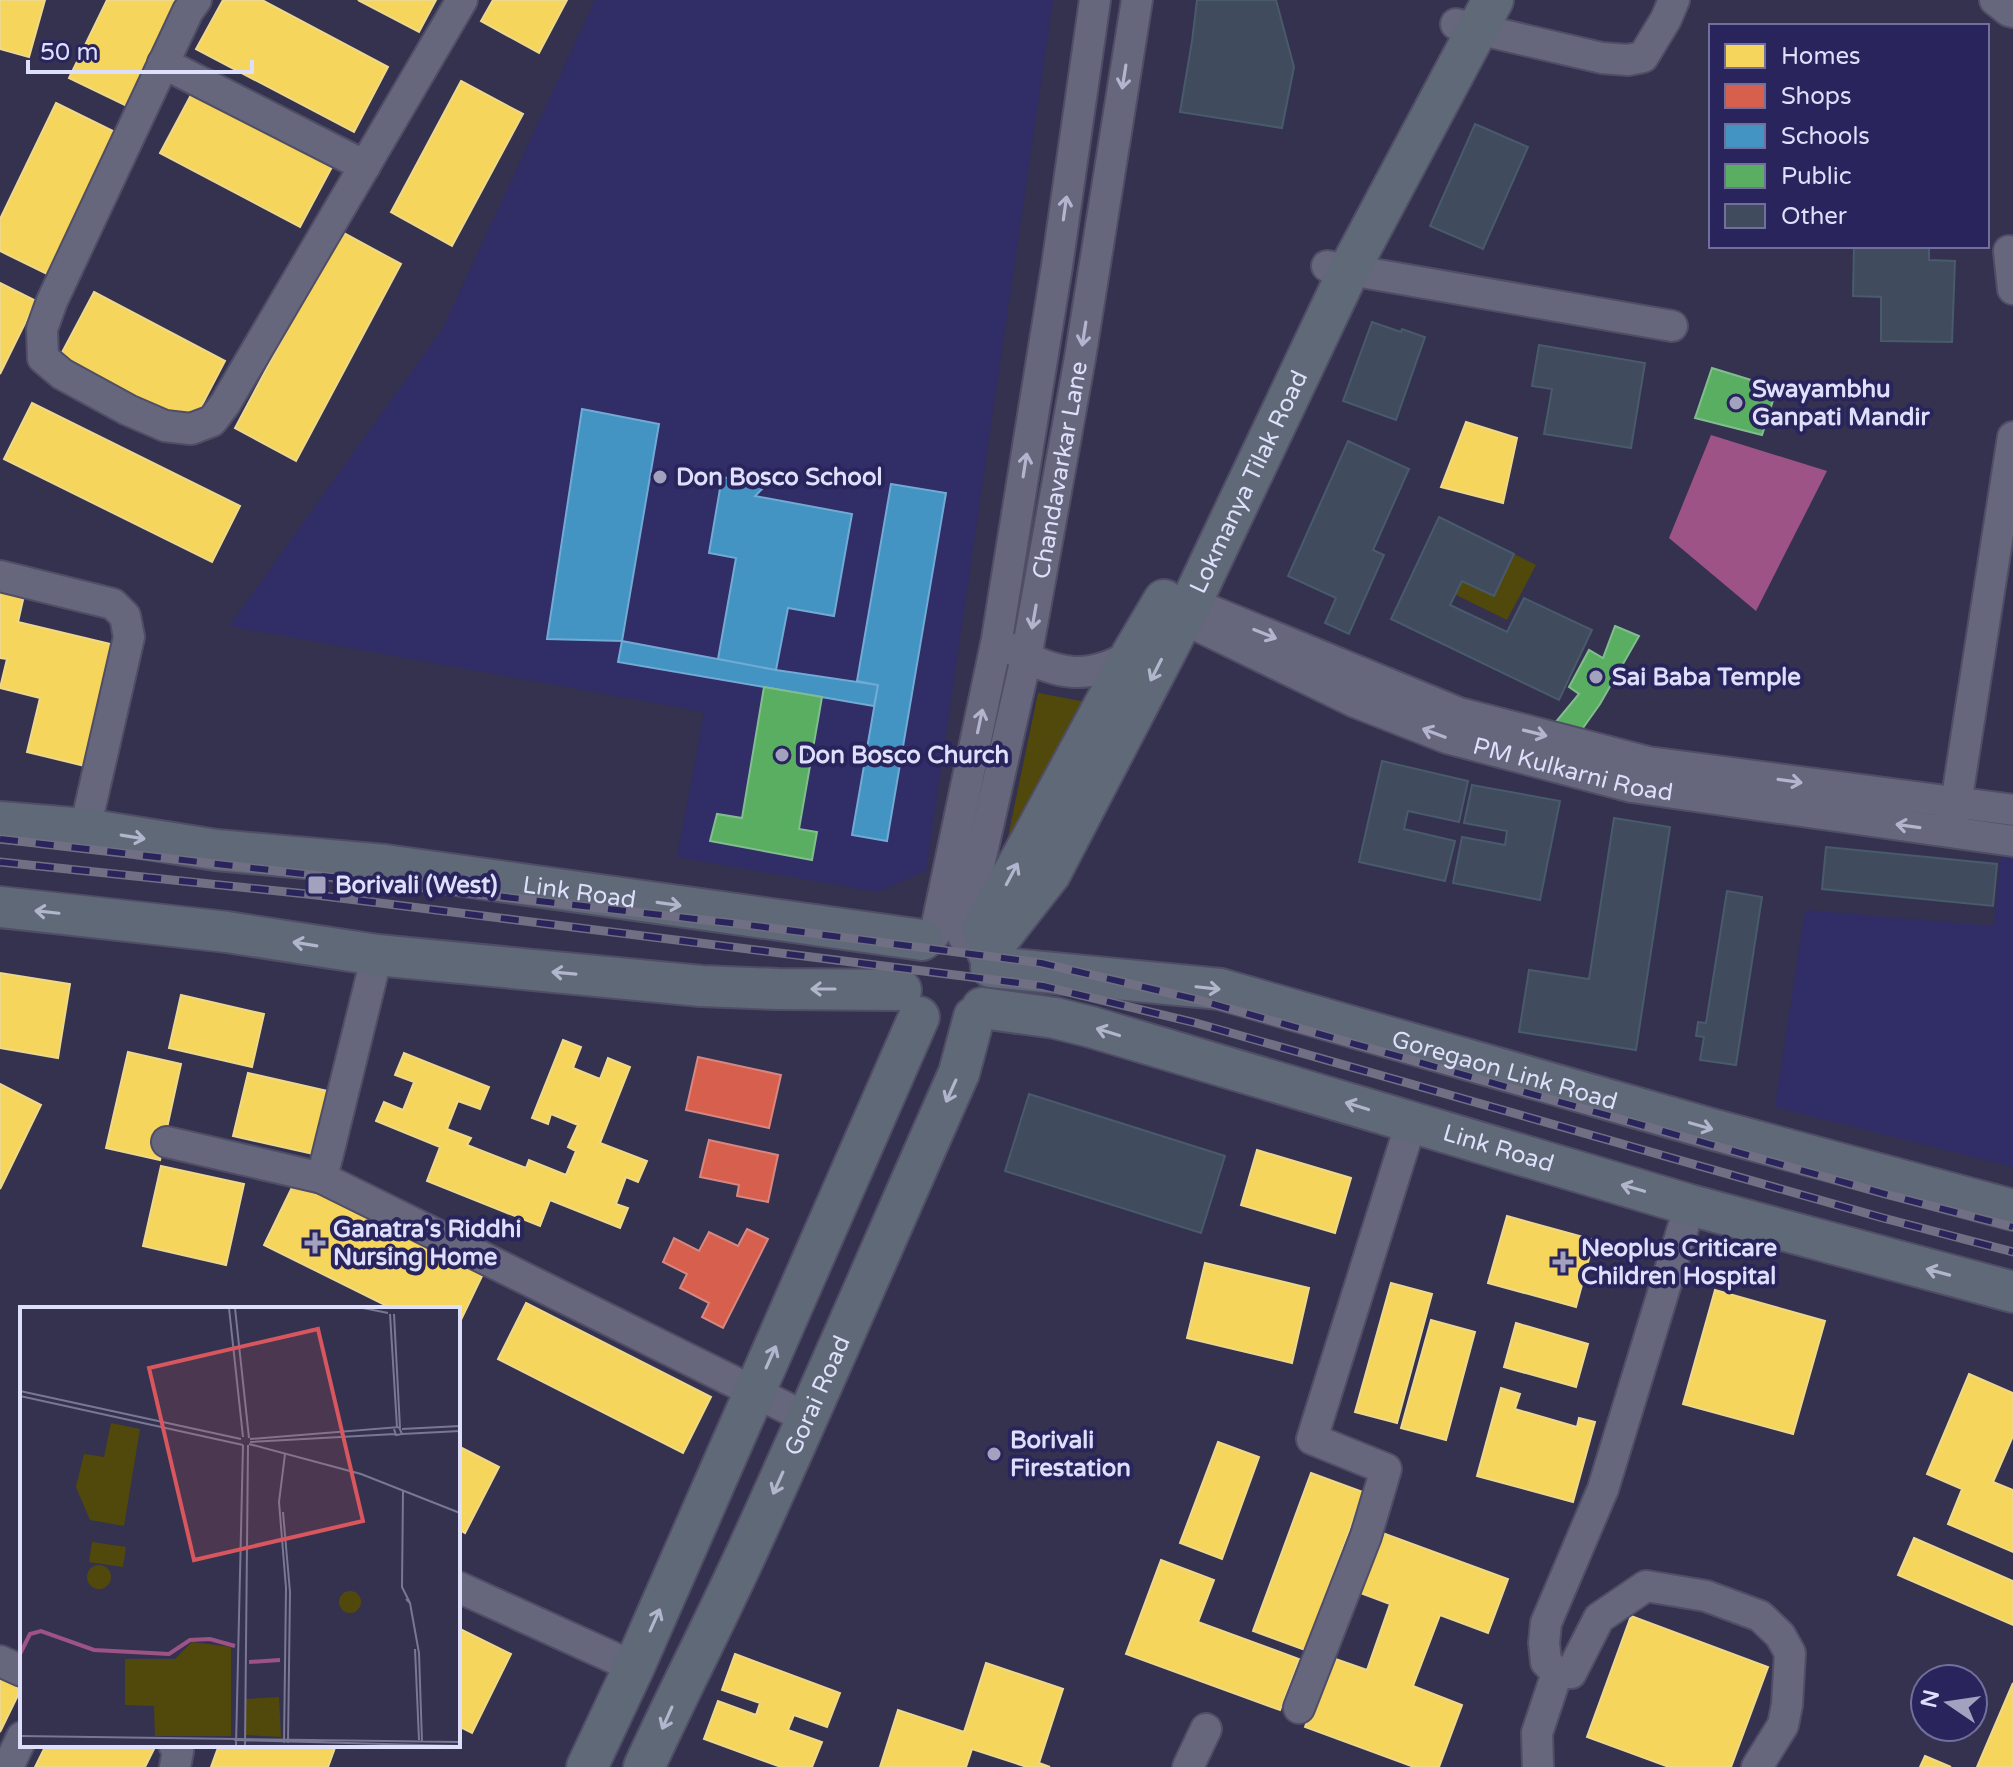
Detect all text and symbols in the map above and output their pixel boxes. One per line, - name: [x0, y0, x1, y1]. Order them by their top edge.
- scale bar: [28, 24, 252, 74]
- legend: [1709, 24, 1989, 248]
- text: 50 m: [40, 38, 98, 67]
- text: Homes: [1781, 42, 1861, 71]
- one-way arrow: [1116, 64, 1131, 89]
- text: Shops: [1781, 82, 1851, 111]
- text: Schools: [1781, 122, 1870, 151]
- text: Public: [1781, 162, 1851, 191]
- one-way arrow: [1058, 196, 1073, 221]
- text: Other: [1781, 202, 1848, 231]
- one-way arrow: [1075, 321, 1090, 346]
- street label: Chandavarkar Lane: [1027, 359, 1094, 581]
- street label: Lokmanya Tilak Road: [1184, 366, 1314, 598]
- place label: Swayambhu Ganpati Mandir: [1752, 375, 1930, 432]
- marker: Swayambhu Ganpati Mandir: [1727, 394, 1745, 412]
- one-way arrow: [1018, 453, 1033, 478]
- place label: Don Bosco School: [676, 463, 883, 492]
- marker: Don Bosco School: [651, 468, 669, 486]
- one-way arrow: [1025, 604, 1040, 630]
- one-way arrow: [1252, 627, 1277, 642]
- one-way arrow: [1147, 657, 1163, 681]
- place label: Sai Baba Temple: [1612, 663, 1801, 692]
- marker: Sai Baba Temple: [1587, 668, 1605, 686]
- one-way arrow: [973, 709, 988, 734]
- one-way arrow: [1422, 725, 1447, 739]
- one-way arrow: [1521, 726, 1547, 741]
- street label: PM Kulkarni Road: [1470, 732, 1675, 808]
- place label: Don Bosco Church: [798, 741, 1009, 770]
- marker: Don Bosco Church: [773, 746, 791, 764]
- one-way arrow: [1776, 773, 1803, 788]
- one-way arrow: [1896, 818, 1921, 833]
- one-way arrow: [120, 830, 145, 845]
- one-way arrow: [1005, 863, 1021, 887]
- street label: Link Road: [521, 870, 638, 915]
- place label: Borivali (West): [335, 871, 498, 900]
- marker: Borivali (West): [306, 874, 328, 896]
- one-way arrow: [655, 897, 682, 912]
- one-way arrow: [34, 905, 61, 920]
- one-way arrow: [293, 936, 318, 951]
- one-way arrow: [551, 965, 577, 980]
- one-way arrow: [1194, 981, 1221, 996]
- one-way arrow: [810, 982, 837, 997]
- one-way arrow: [1095, 1024, 1121, 1039]
- street label: Goregaon Link Road: [1388, 1025, 1621, 1117]
- one-way arrow: [942, 1078, 957, 1103]
- one-way arrow: [1344, 1098, 1370, 1113]
- street label: Link Road: [1440, 1118, 1557, 1179]
- one-way arrow: [1688, 1120, 1713, 1135]
- one-way arrow: [1621, 1180, 1646, 1194]
- place label: Ganatra's Riddhi Nursing Home: [333, 1215, 521, 1272]
- marker: Ganatra's Riddhi Nursing Home: [304, 1232, 326, 1254]
- place label: Neoplus Criticare Children Hospital: [1581, 1234, 1778, 1291]
- marker: Neoplus Criticare Children Hospital: [1552, 1251, 1574, 1273]
- one-way arrow: [1925, 1263, 1951, 1278]
- inset map: [20, 1307, 460, 1747]
- street label: Gorai Road: [779, 1331, 857, 1460]
- one-way arrow: [765, 1345, 780, 1369]
- place label: Borivali Firestation: [1010, 1426, 1131, 1483]
- marker: Borivali Firestation: [985, 1445, 1003, 1463]
- one-way arrow: [770, 1470, 785, 1495]
- one-way arrow: [649, 1608, 664, 1633]
- north arrow: [1909, 1663, 1989, 1743]
- text: N: [1916, 1687, 1945, 1710]
- one-way arrow: [658, 1705, 673, 1729]

